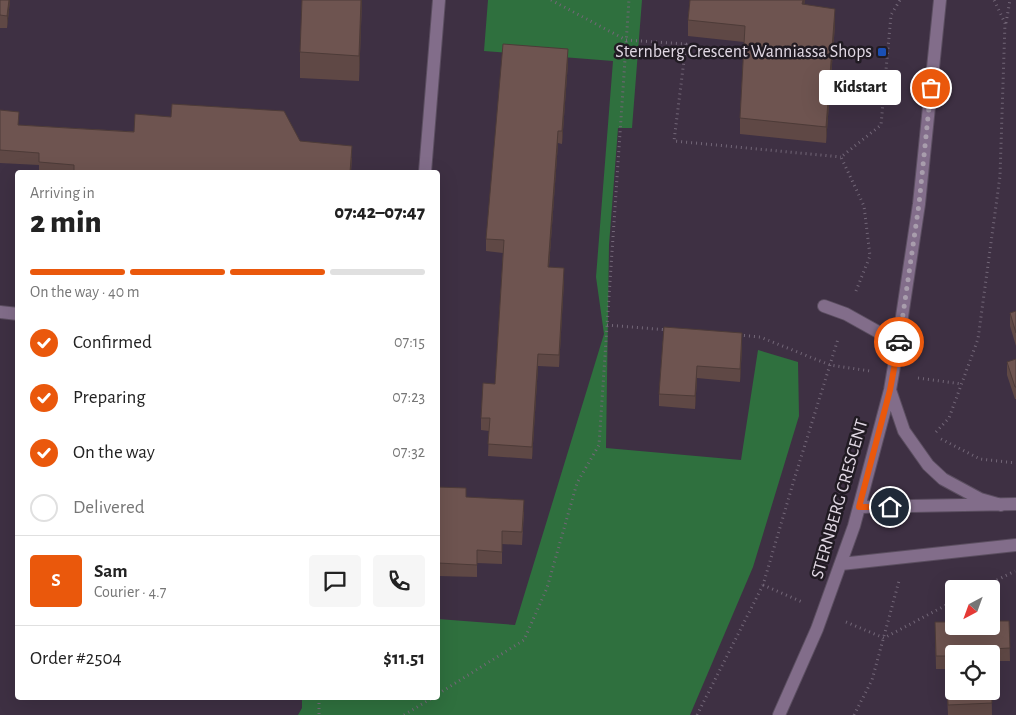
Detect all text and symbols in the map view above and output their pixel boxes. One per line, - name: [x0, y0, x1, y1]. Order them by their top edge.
- place label: Sternberg Crescent Wanniassa Shops: [615, 43, 872, 61]
- marker: Sternberg Crescent Wanniassa Shops: [876, 46, 888, 58]
- pin: [910, 67, 952, 109]
- callout: Kidstart: [818, 70, 901, 106]
- icon: bag: [917, 74, 945, 102]
- text: Kidstart: [833, 79, 887, 95]
- text: Arriving in: [30, 185, 95, 201]
- text: 07:42–07:47: [334, 203, 425, 222]
- text: 2 min: [30, 206, 102, 238]
- text: On the way · 40 m: [30, 284, 140, 300]
- courier: [874, 317, 924, 367]
- icon: car: [885, 328, 913, 356]
- icon: check: [30, 329, 58, 357]
- text: Confirmed: [73, 333, 152, 352]
- text: 07:15: [394, 334, 425, 350]
- icon: check: [30, 384, 58, 412]
- text: Preparing: [73, 388, 146, 407]
- text: 07:23: [392, 389, 425, 405]
- street label: STERNBERG CRESCENT: [809, 417, 871, 581]
- icon: check: [30, 439, 58, 467]
- text: On the way: [73, 443, 155, 462]
- text: 07:32: [392, 444, 425, 460]
- pin: [869, 486, 911, 528]
- icon: home: [876, 493, 904, 521]
- text: Delivered: [73, 498, 145, 517]
- button: chat: [309, 555, 361, 607]
- button: phone: [373, 555, 425, 607]
- text: Sam: [94, 562, 128, 581]
- text: S: [51, 571, 61, 590]
- north arrow: [945, 580, 1000, 635]
- map controls: [945, 580, 1000, 700]
- text: Courier · 4.7: [94, 584, 166, 600]
- button: locate: [945, 645, 1000, 700]
- text: Order #2504: [30, 649, 122, 668]
- text: $11.51: [383, 649, 425, 668]

